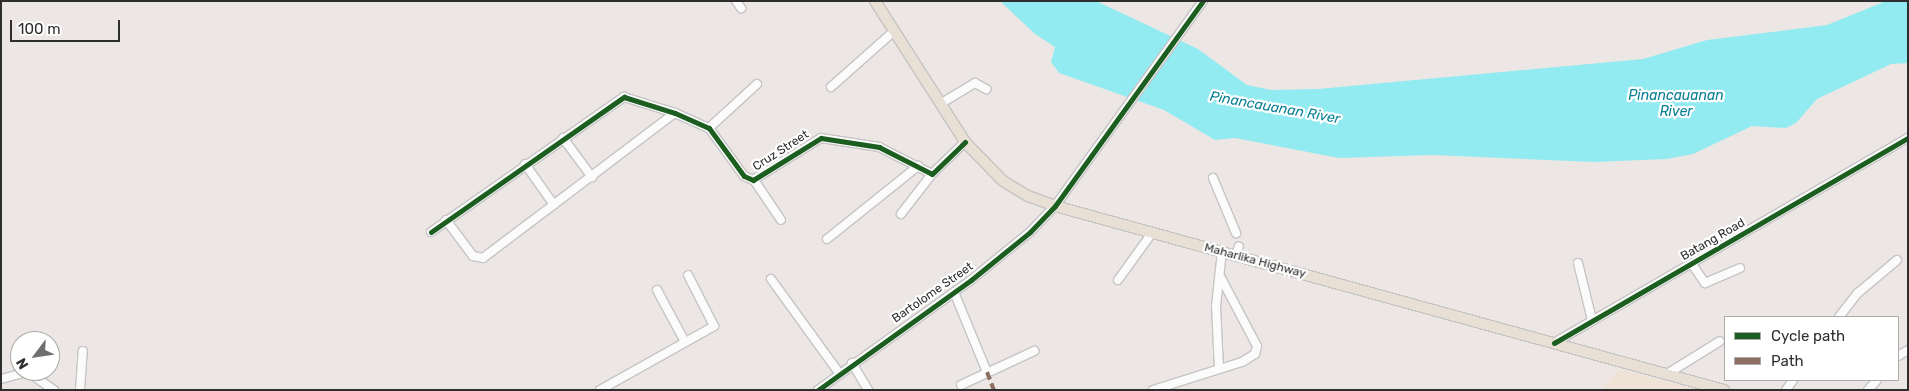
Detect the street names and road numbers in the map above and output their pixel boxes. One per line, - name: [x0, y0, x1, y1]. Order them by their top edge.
- street label: Cruz Street: [750, 128, 812, 174]
- street label: Batang Road: [1678, 216, 1748, 264]
- street label: Maharlika Highway: [1203, 241, 1307, 281]
- street label: Bartolome Street: [890, 260, 976, 326]

